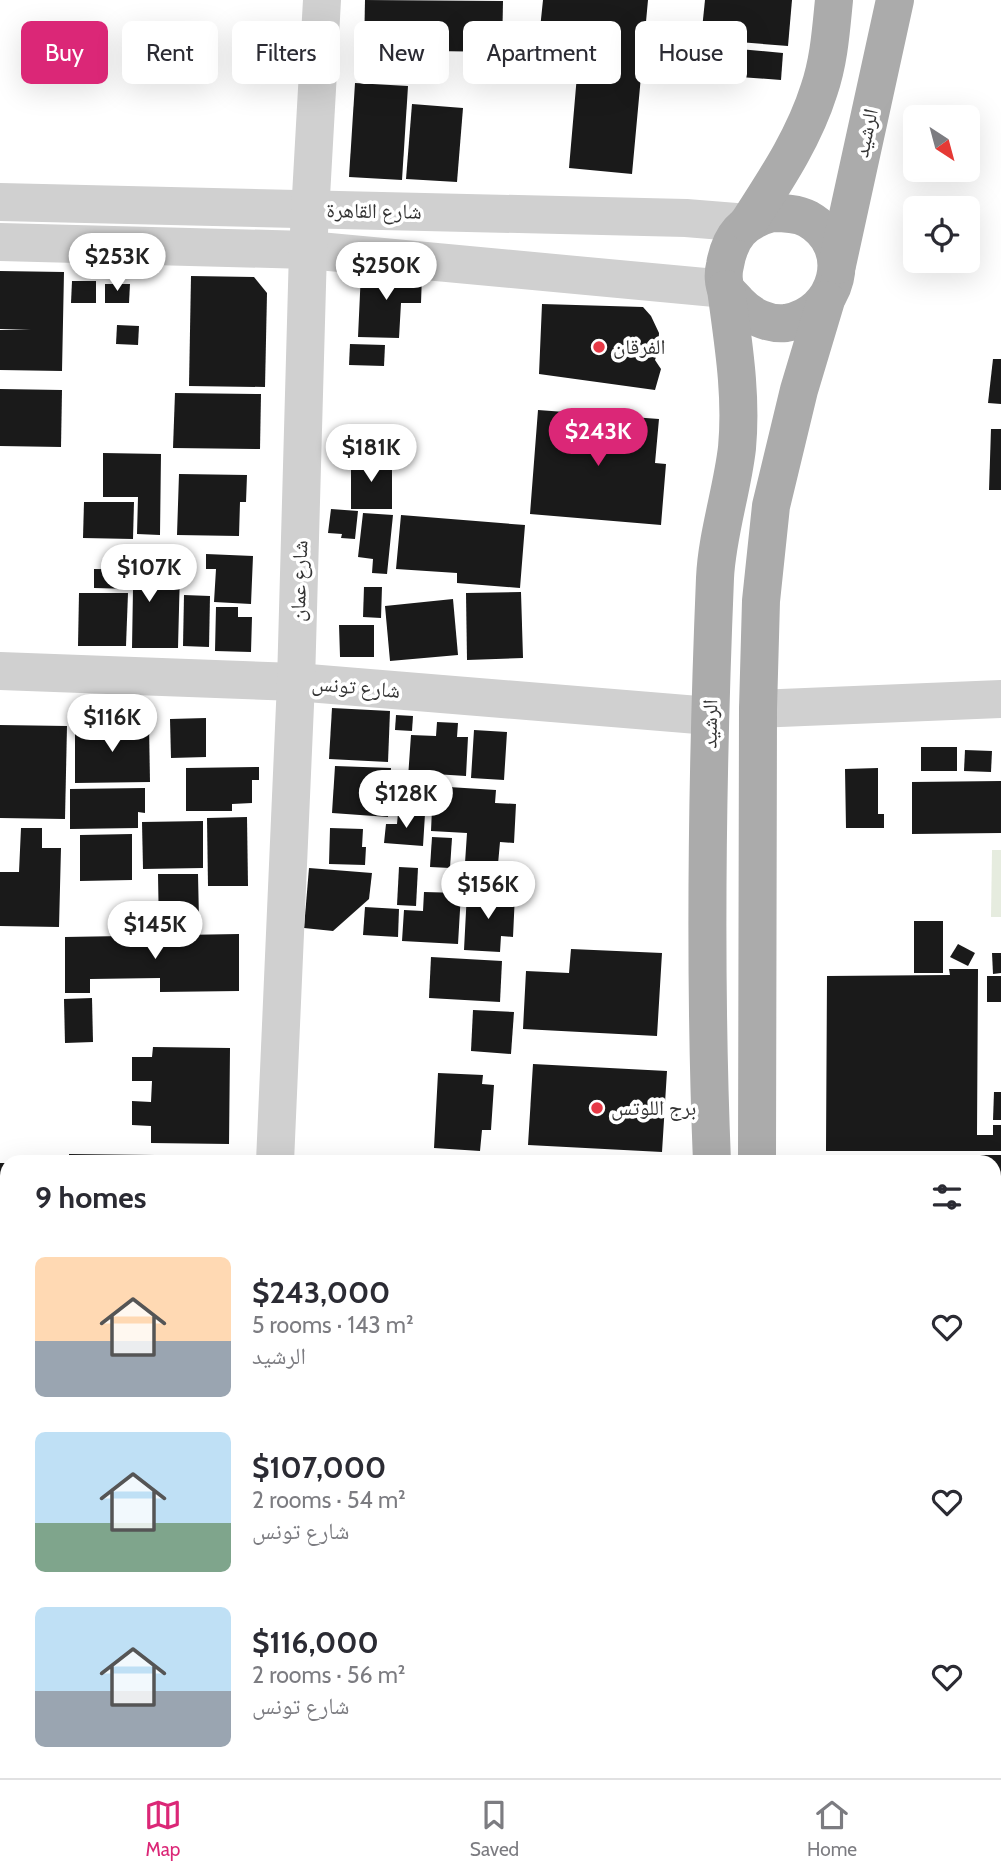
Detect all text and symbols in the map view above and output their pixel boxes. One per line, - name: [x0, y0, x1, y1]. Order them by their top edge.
- chip: Buy: [21, 21, 108, 84]
- chip: Rent: [122, 21, 218, 84]
- chip: Filters: [232, 21, 340, 84]
- chip: New: [354, 21, 449, 84]
- chip: Apartment: [463, 21, 621, 84]
- chip: House: [635, 21, 747, 84]
- north arrow: [903, 105, 980, 182]
- map controls: [903, 105, 980, 273]
- street label: الرشيد: [848, 106, 883, 160]
- button: locate: [903, 196, 980, 273]
- street label: شارع القاهرة: [326, 197, 422, 225]
- pin: $253K: [68, 233, 166, 293]
- text: $253K: [85, 242, 149, 270]
- pin: $250K: [337, 243, 435, 302]
- text: $250K: [352, 251, 420, 279]
- place label: الفرقان: [613, 334, 666, 359]
- marker: الفرقان: [591, 339, 607, 355]
- pin: $243K: [549, 408, 647, 468]
- text: $243K: [565, 417, 631, 445]
- pin: $181K: [322, 424, 420, 484]
- text: $181K: [342, 433, 400, 461]
- street label: شارع عمان: [285, 540, 313, 622]
- pin: $107K: [100, 544, 198, 604]
- text: $107K: [117, 553, 181, 581]
- street label: شارع تونس: [311, 670, 401, 704]
- pin: $116K: [63, 694, 161, 754]
- street label: الرشيد: [697, 699, 722, 749]
- text: $116K: [83, 703, 141, 731]
- pin: $128K: [357, 770, 455, 830]
- text: $128K: [375, 779, 437, 807]
- pin: $156K: [439, 862, 537, 921]
- text: $156K: [457, 870, 519, 898]
- pin: $145K: [106, 902, 204, 961]
- text: $145K: [124, 910, 186, 938]
- place label: برج اللوتس: [611, 1095, 696, 1121]
- marker: برج اللوتس: [589, 1100, 605, 1116]
- icon: filters: [928, 1178, 966, 1216]
- text: 9 homes: [35, 1179, 146, 1216]
- text: $243,000: [252, 1274, 390, 1311]
- icon: home: [91, 1285, 175, 1369]
- icon: heart: [928, 1308, 966, 1346]
- text: 5 rooms · 143 m²: [252, 1311, 414, 1339]
- text: الرشيد: [252, 1342, 306, 1370]
- text: $107,000: [252, 1449, 386, 1486]
- icon: home: [91, 1460, 175, 1544]
- icon: heart: [928, 1483, 966, 1521]
- text: 2 rooms · 54 m²: [252, 1486, 406, 1514]
- text: شارع تونس: [252, 1517, 349, 1545]
- text: $116,000: [252, 1624, 379, 1661]
- icon: home: [91, 1635, 175, 1719]
- icon: heart: [928, 1658, 966, 1696]
- text: 2 rooms · 56 m²: [252, 1661, 406, 1689]
- text: شارع تونس: [252, 1692, 349, 1720]
- tab: Map: [144, 1796, 182, 1861]
- tab: Saved: [470, 1796, 519, 1861]
- tab: Home: [807, 1796, 857, 1861]

